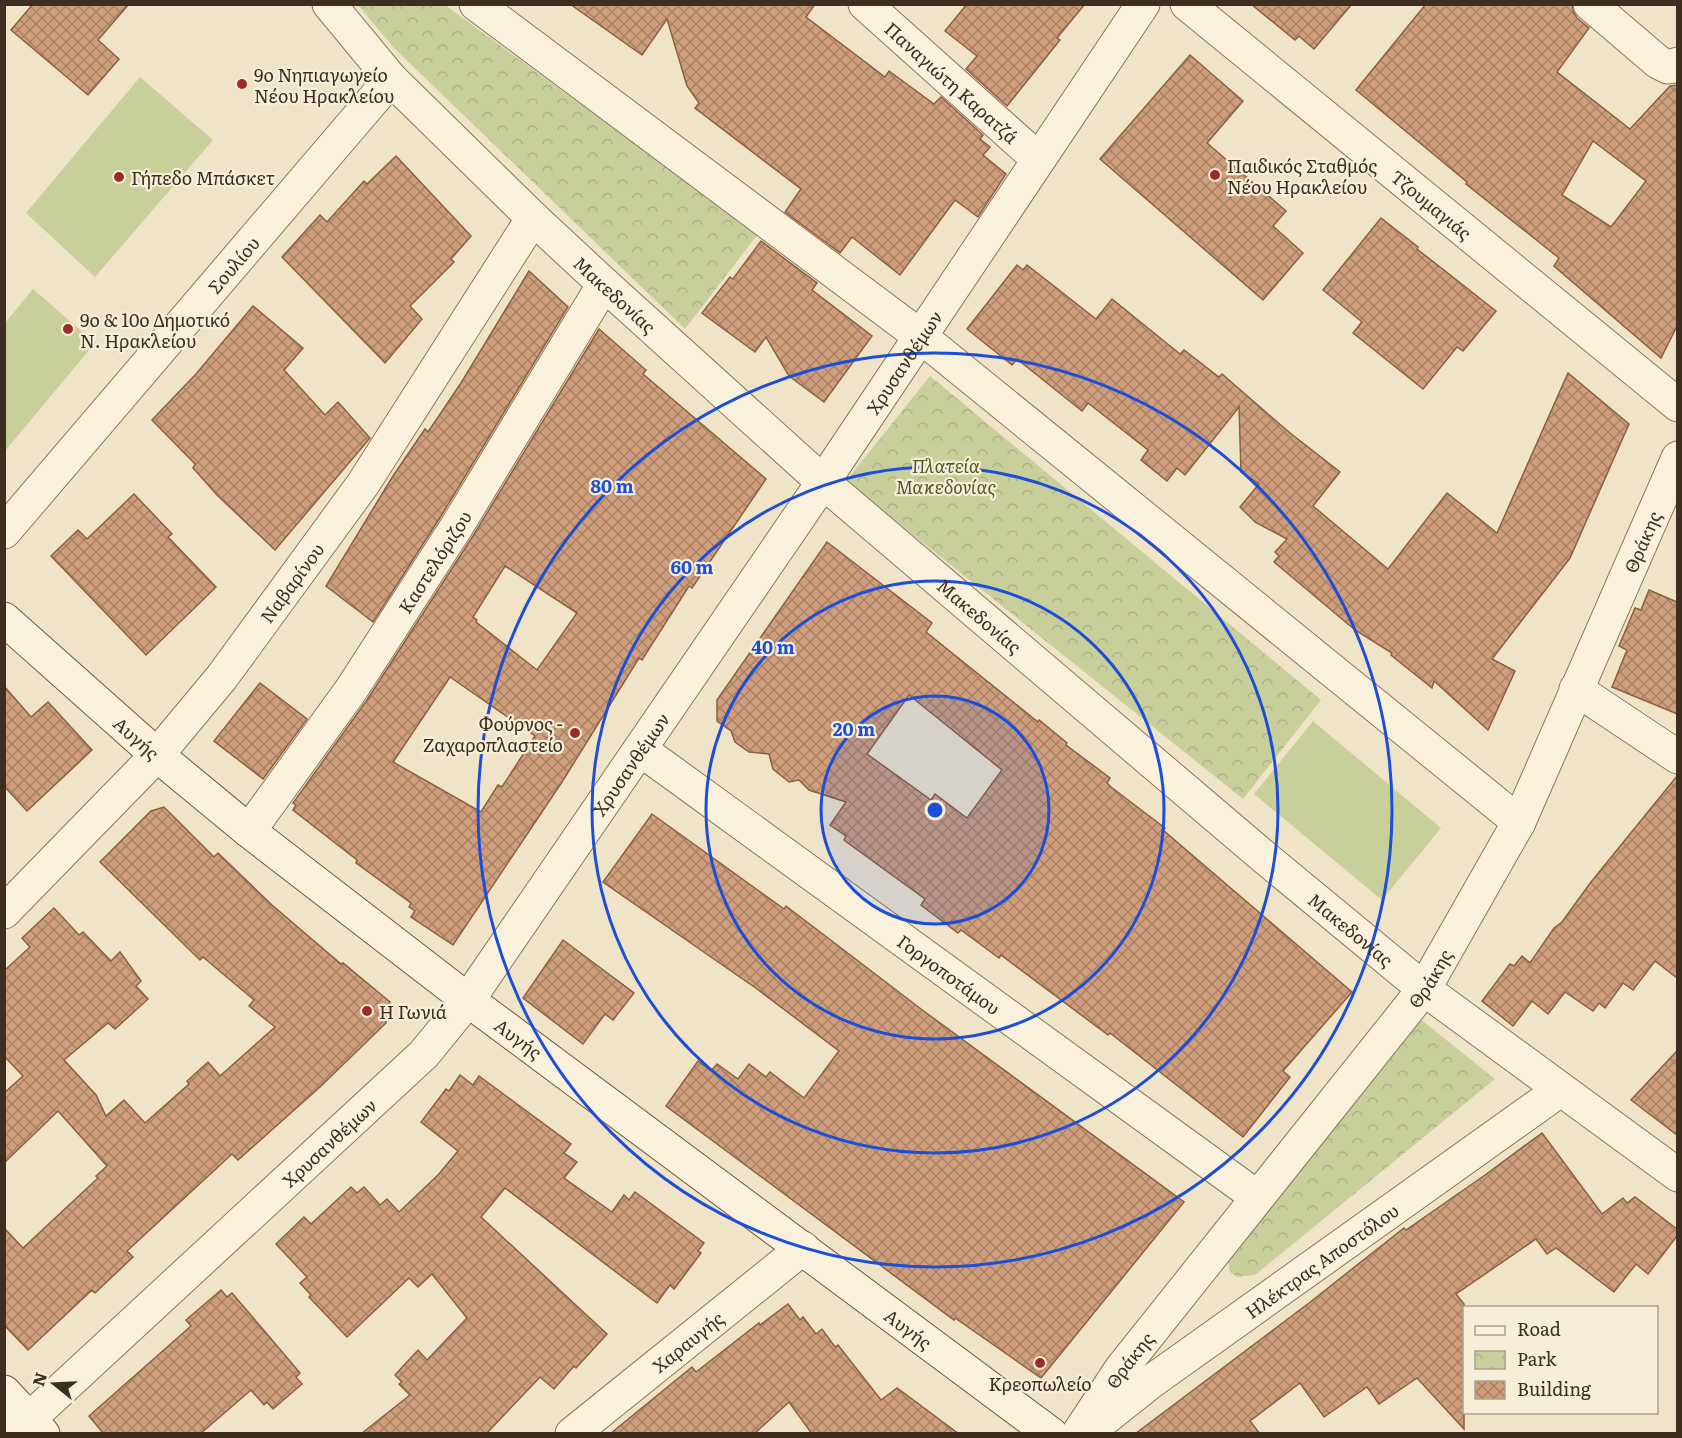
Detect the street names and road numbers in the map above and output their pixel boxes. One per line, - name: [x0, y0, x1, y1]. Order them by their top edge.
- street label: Παναγιώτη Καρατζά: [879, 15, 1025, 149]
- street label: Τζουμαγιάς: [1385, 163, 1478, 245]
- street label: Σουλίου: [200, 230, 265, 299]
- street label: Μακεδονίας: [568, 249, 663, 339]
- street label: Χρυσανθέμων: [859, 304, 948, 419]
- street label: Καστελόριζου: [391, 505, 477, 618]
- street label: Θράκης: [1616, 506, 1667, 577]
- street label: Ναβαρίνου: [253, 537, 330, 628]
- street label: Μακεδονίας: [932, 572, 1028, 659]
- street label: Χρυσανθέμων: [585, 706, 675, 821]
- street label: Αυγής: [108, 709, 166, 765]
- street label: Μακεδονίας: [1303, 886, 1400, 972]
- street label: Γοργοποτάμου: [892, 927, 1006, 1020]
- street label: Θράκης: [1401, 943, 1458, 1014]
- street label: Αυγής: [489, 1011, 548, 1065]
- street label: Χρυσανθέμων: [275, 1091, 382, 1193]
- street label: Ηλέκτρας Αποστόλου: [1239, 1196, 1404, 1324]
- street label: Αυγής: [879, 1301, 938, 1355]
- street label: Χαραυγής: [646, 1304, 729, 1378]
- street label: Θράκης: [1098, 1326, 1159, 1394]

